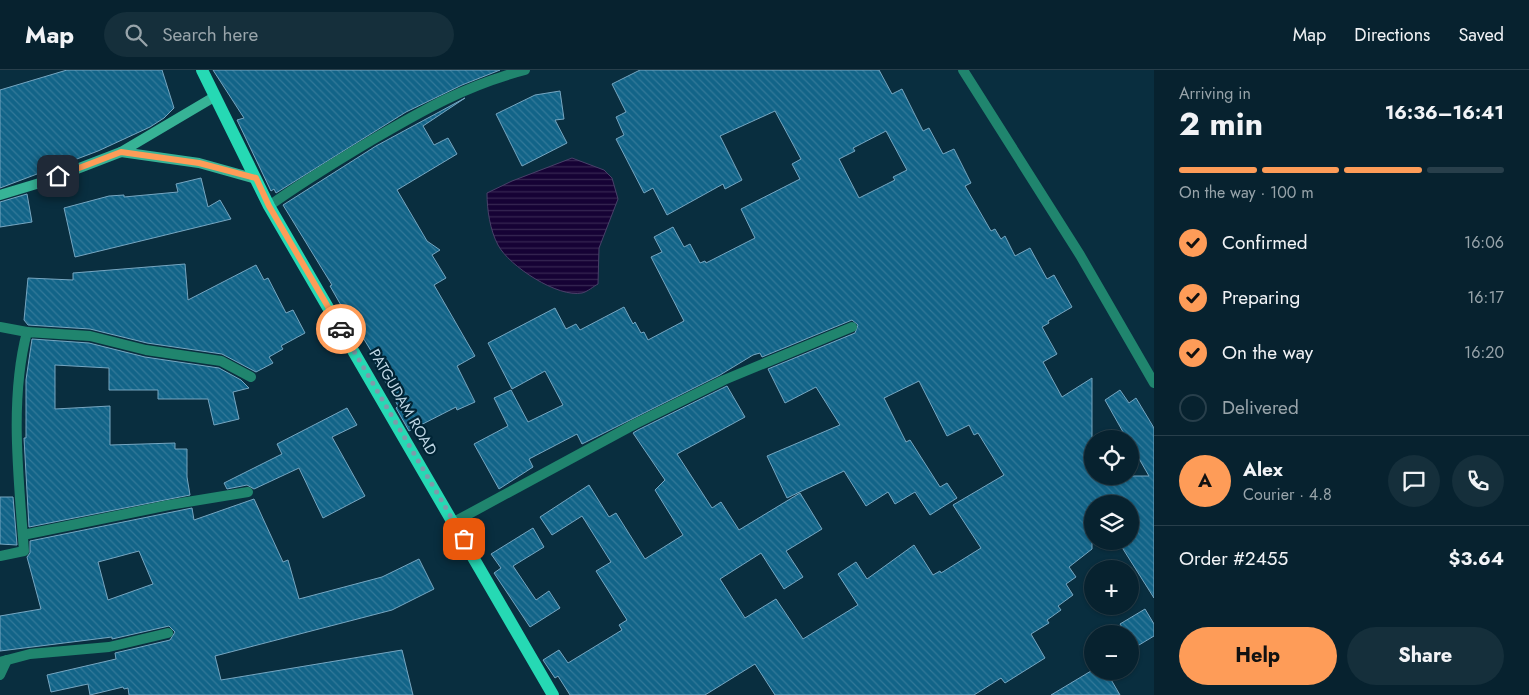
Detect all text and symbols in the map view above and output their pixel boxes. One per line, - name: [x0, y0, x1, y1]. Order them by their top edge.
- search box: [104, 12, 454, 57]
- text: Map: [25, 17, 74, 52]
- icon: search: [122, 21, 150, 49]
- text: Search here: [162, 21, 258, 48]
- text: Map: [1293, 22, 1326, 48]
- text: Directions: [1354, 22, 1430, 48]
- text: Saved: [1458, 22, 1504, 48]
- text: Arriving in: [1179, 82, 1251, 105]
- text: 16:36–16:41: [1385, 99, 1504, 126]
- text: 2 min: [1179, 101, 1263, 147]
- pin: [37, 155, 79, 197]
- icon: home: [44, 162, 72, 190]
- text: On the way · 100 m: [1179, 181, 1314, 204]
- icon: check: [1179, 229, 1207, 257]
- text: Confirmed: [1222, 229, 1308, 256]
- text: 16:06: [1464, 231, 1504, 254]
- icon: check: [1179, 284, 1207, 312]
- text: Preparing: [1222, 284, 1300, 311]
- text: 16:17: [1467, 286, 1504, 309]
- courier: [316, 304, 366, 354]
- icon: car: [327, 315, 355, 343]
- icon: check: [1179, 339, 1207, 367]
- text: On the way: [1222, 339, 1313, 366]
- text: 16:20: [1464, 341, 1504, 364]
- street label: PATGUDAM ROAD: [364, 345, 442, 459]
- text: Delivered: [1222, 394, 1299, 421]
- map controls: [1084, 430, 1139, 680]
- button: locate: [1084, 430, 1139, 485]
- button: chat: [1388, 455, 1440, 507]
- button: phone: [1452, 455, 1504, 507]
- text: Alex: [1243, 456, 1283, 483]
- text: A: [1198, 467, 1212, 494]
- text: Courier · 4.8: [1243, 483, 1332, 506]
- button: layers: [1084, 495, 1139, 550]
- pin: [443, 518, 485, 560]
- icon: bag: [450, 525, 478, 553]
- text: Order #2455: [1179, 545, 1288, 572]
- text: $3.64: [1449, 545, 1504, 572]
- button: +: [1084, 560, 1139, 615]
- button: −: [1084, 625, 1139, 680]
- button: Help: [1179, 627, 1337, 685]
- button: Share: [1347, 627, 1504, 685]

